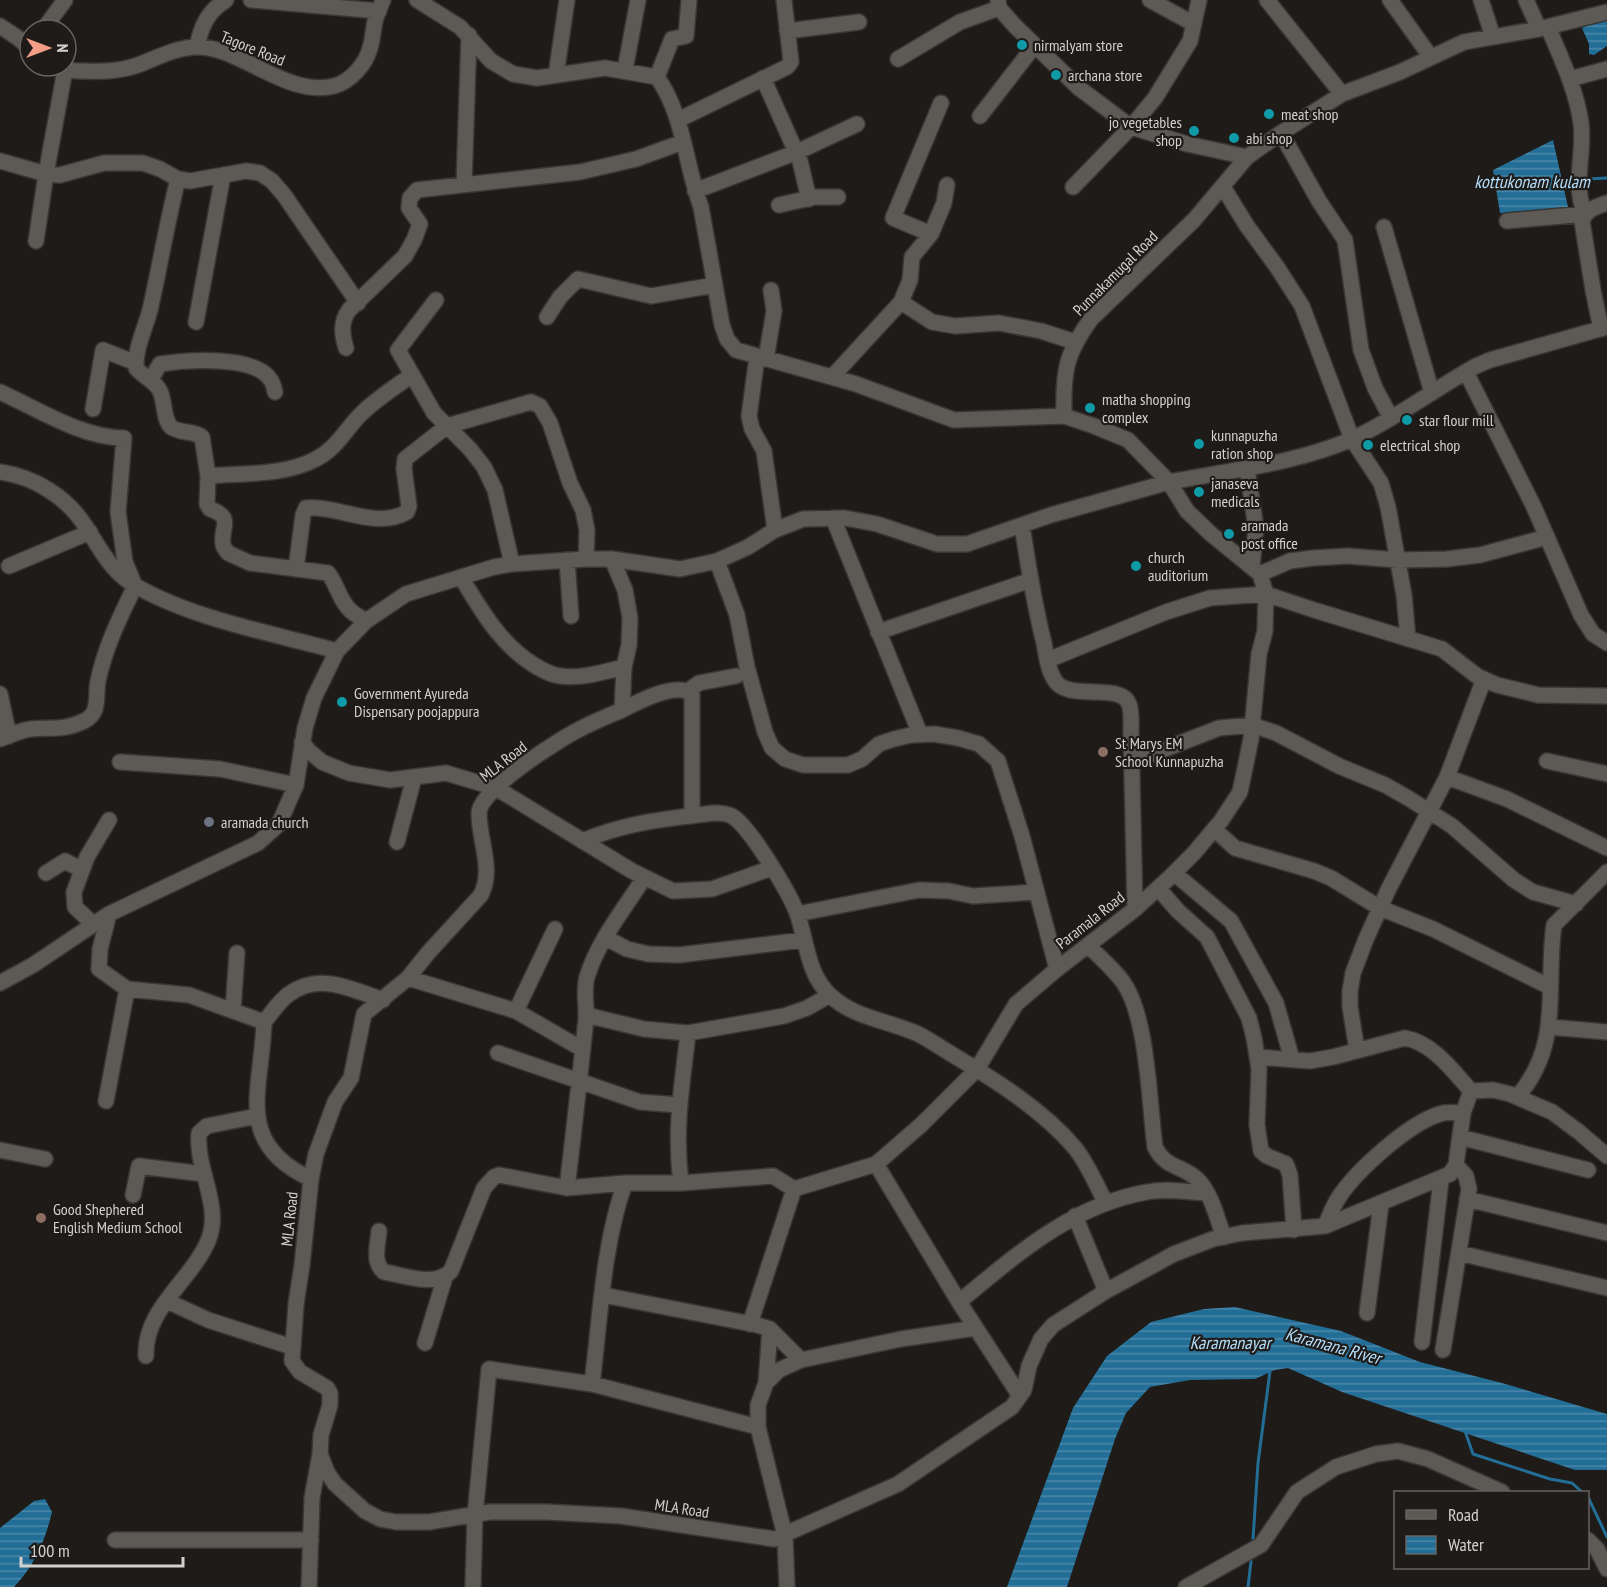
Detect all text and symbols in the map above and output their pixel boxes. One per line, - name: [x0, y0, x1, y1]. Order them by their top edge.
- north arrow: [18, 18, 78, 78]
- street label: Tagore Road: [218, 26, 288, 70]
- place label: nirmalyam store: [1034, 35, 1123, 55]
- marker: nirmalyam store: [1015, 38, 1029, 52]
- text: N: [53, 44, 73, 52]
- place label: archana store: [1068, 65, 1142, 85]
- marker: archana store: [1049, 68, 1063, 82]
- place label: meat shop: [1281, 104, 1339, 124]
- marker: meat shop: [1262, 107, 1276, 121]
- place label: jo vegetables shop: [1109, 112, 1182, 150]
- marker: jo vegetables shop: [1187, 124, 1201, 138]
- place label: abi shop: [1246, 128, 1293, 148]
- marker: abi shop: [1227, 131, 1241, 145]
- water label: kottukonam kulam: [1474, 170, 1591, 193]
- street label: Punnakamugal Road: [1068, 226, 1162, 320]
- place label: matha shopping complex: [1102, 389, 1191, 427]
- marker: matha shopping complex: [1083, 401, 1097, 415]
- place label: star flour mill: [1419, 410, 1494, 430]
- marker: star flour mill: [1400, 413, 1414, 427]
- place label: kunnapuzha ration shop: [1211, 425, 1278, 463]
- place label: electrical shop: [1380, 435, 1460, 455]
- marker: kunnapuzha ration shop: [1192, 437, 1206, 451]
- marker: electrical shop: [1361, 438, 1375, 452]
- place label: janaseva medicals: [1211, 473, 1260, 511]
- marker: janaseva medicals: [1192, 485, 1206, 499]
- place label: aramada post office: [1241, 515, 1298, 553]
- marker: aramada post office: [1222, 527, 1236, 541]
- place label: church auditorium: [1148, 547, 1208, 585]
- marker: church auditorium: [1129, 559, 1143, 573]
- place label: Government Ayureda Dispensary poojappura: [354, 683, 479, 721]
- marker: Government Ayureda Dispensary poojappura: [335, 695, 349, 709]
- place label: St Marys EM School Kunnapuzha: [1115, 733, 1224, 771]
- street label: MLA Road: [475, 736, 531, 786]
- marker: St Marys EM School Kunnapuzha: [1096, 745, 1110, 759]
- place label: aramada church: [221, 812, 309, 832]
- marker: aramada church: [202, 815, 216, 829]
- street label: Paramala Road: [1052, 887, 1128, 953]
- street label: MLA Road: [276, 1191, 302, 1247]
- place label: Good Shephered English Medium School: [53, 1199, 182, 1237]
- marker: Good Shephered English Medium School: [34, 1211, 48, 1225]
- water label: Karamana River: [1283, 1322, 1386, 1370]
- water label: Karamanayar: [1190, 1331, 1273, 1354]
- legend: [1394, 1491, 1589, 1569]
- street label: MLA Road: [653, 1494, 711, 1522]
- text: Road: [1448, 1503, 1479, 1526]
- scale bar: [21, 1530, 183, 1568]
- text: Water: [1448, 1533, 1484, 1556]
- text: 100 m: [30, 1539, 70, 1562]

